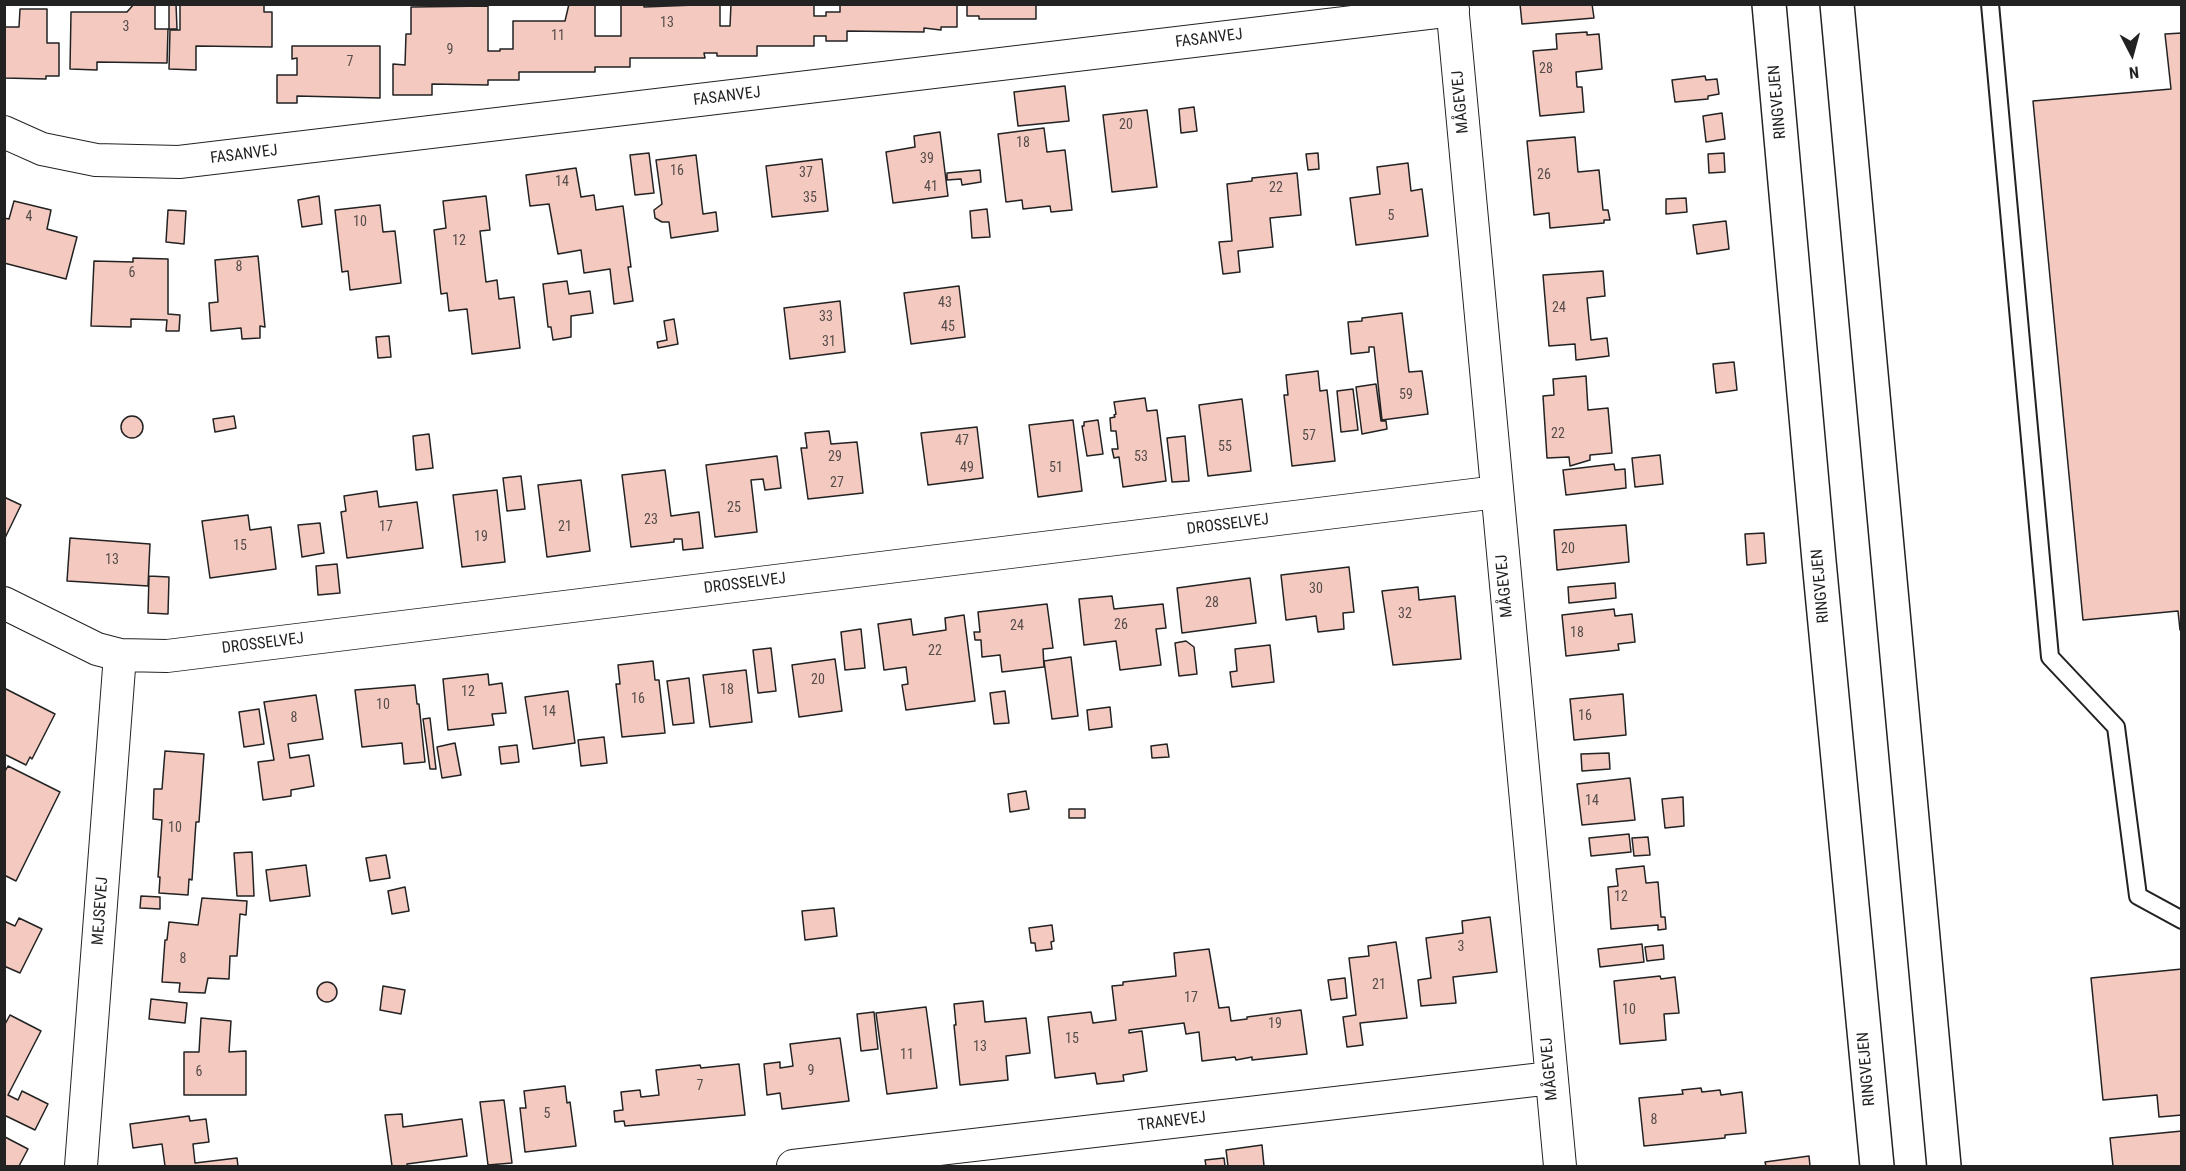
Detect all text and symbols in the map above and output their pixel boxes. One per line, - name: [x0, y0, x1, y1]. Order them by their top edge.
- house number: 13: [660, 15, 674, 31]
- house number: 3: [123, 19, 129, 35]
- north arrow: [2102, 24, 2162, 84]
- street label: FASANVEJ: [1174, 25, 1244, 53]
- house number: 11: [551, 28, 565, 44]
- house number: 9: [447, 42, 453, 58]
- house number: 7: [347, 54, 353, 70]
- house number: 28: [1539, 61, 1553, 77]
- text: N: [2128, 62, 2140, 82]
- street label: RINGVEJEN: [1765, 64, 1791, 140]
- street label: MÅGEVEJ: [1449, 70, 1473, 134]
- street label: FASANVEJ: [692, 83, 762, 111]
- house number: 20: [1119, 117, 1133, 133]
- house number: 18: [1016, 135, 1030, 151]
- street label: FASANVEJ: [209, 141, 279, 169]
- house number: 39: [920, 151, 934, 167]
- house number: 16: [670, 163, 684, 179]
- house number: 37: [799, 165, 813, 181]
- house number: 26: [1537, 167, 1551, 183]
- house number: 14: [555, 174, 569, 190]
- house number: 41: [924, 179, 938, 195]
- house number: 22: [1269, 180, 1283, 196]
- house number: 35: [803, 190, 817, 206]
- house number: 5: [1388, 208, 1394, 224]
- house number: 4: [26, 209, 32, 225]
- house number: 10: [353, 214, 367, 230]
- house number: 12: [452, 233, 466, 249]
- house number: 8: [236, 259, 242, 275]
- house number: 6: [129, 265, 135, 281]
- house number: 43: [938, 295, 952, 311]
- house number: 24: [1552, 300, 1566, 316]
- house number: 33: [819, 309, 833, 325]
- house number: 45: [941, 319, 955, 335]
- house number: 31: [822, 334, 836, 350]
- house number: 59: [1399, 387, 1413, 403]
- house number: 22: [1551, 426, 1565, 442]
- house number: 57: [1302, 428, 1316, 444]
- house number: 47: [955, 433, 969, 449]
- house number: 55: [1218, 439, 1232, 455]
- house number: 29: [828, 449, 842, 465]
- house number: 53: [1134, 449, 1148, 465]
- house number: 49: [960, 460, 974, 476]
- house number: 51: [1049, 460, 1063, 476]
- house number: 27: [830, 475, 844, 491]
- house number: 25: [727, 500, 741, 516]
- street label: DROSSELVEJ: [1186, 510, 1270, 540]
- house number: 23: [644, 512, 658, 528]
- house number: 17: [379, 519, 393, 535]
- house number: 21: [558, 519, 572, 535]
- house number: 19: [474, 529, 488, 545]
- house number: 15: [233, 538, 247, 554]
- house number: 20: [1561, 541, 1575, 557]
- street label: RINGVEJEN: [1808, 548, 1834, 624]
- house number: 13: [105, 552, 119, 568]
- street label: MÅGEVEJ: [1493, 554, 1517, 618]
- street label: DROSSELVEJ: [703, 569, 787, 599]
- house number: 30: [1309, 581, 1323, 597]
- house number: 28: [1205, 595, 1219, 611]
- house number: 32: [1398, 606, 1412, 622]
- house number: 26: [1114, 617, 1128, 633]
- house number: 24: [1010, 618, 1024, 634]
- house number: 18: [1570, 625, 1584, 641]
- street label: DROSSELVEJ: [221, 629, 305, 659]
- house number: 22: [928, 643, 942, 659]
- house number: 20: [811, 672, 825, 688]
- house number: 18: [720, 682, 734, 698]
- house number: 12: [461, 684, 475, 700]
- house number: 16: [631, 691, 645, 707]
- house number: 10: [376, 697, 390, 713]
- house number: 14: [542, 704, 556, 720]
- house number: 16: [1578, 708, 1592, 724]
- house number: 8: [291, 710, 297, 726]
- house number: 14: [1585, 793, 1599, 809]
- house number: 10: [168, 820, 182, 836]
- street label: MEJSEVEJ: [89, 876, 113, 946]
- house number: 12: [1614, 889, 1628, 905]
- house number: 3: [1458, 939, 1464, 955]
- house number: 8: [180, 951, 186, 967]
- house number: 21: [1372, 977, 1386, 993]
- house number: 17: [1184, 990, 1198, 1006]
- house number: 10: [1622, 1002, 1636, 1018]
- house number: 19: [1268, 1016, 1282, 1032]
- house number: 15: [1065, 1031, 1079, 1047]
- street label: RINGVEJEN: [1854, 1031, 1880, 1107]
- street label: MÅGEVEJ: [1538, 1037, 1562, 1101]
- house number: 13: [973, 1039, 987, 1055]
- house number: 11: [900, 1047, 914, 1063]
- house number: 9: [808, 1063, 814, 1079]
- house number: 6: [196, 1064, 202, 1080]
- house number: 7: [697, 1078, 703, 1094]
- house number: 5: [544, 1106, 550, 1122]
- street label: TRANEVEJ: [1137, 1108, 1207, 1136]
- house number: 8: [1651, 1112, 1657, 1128]

